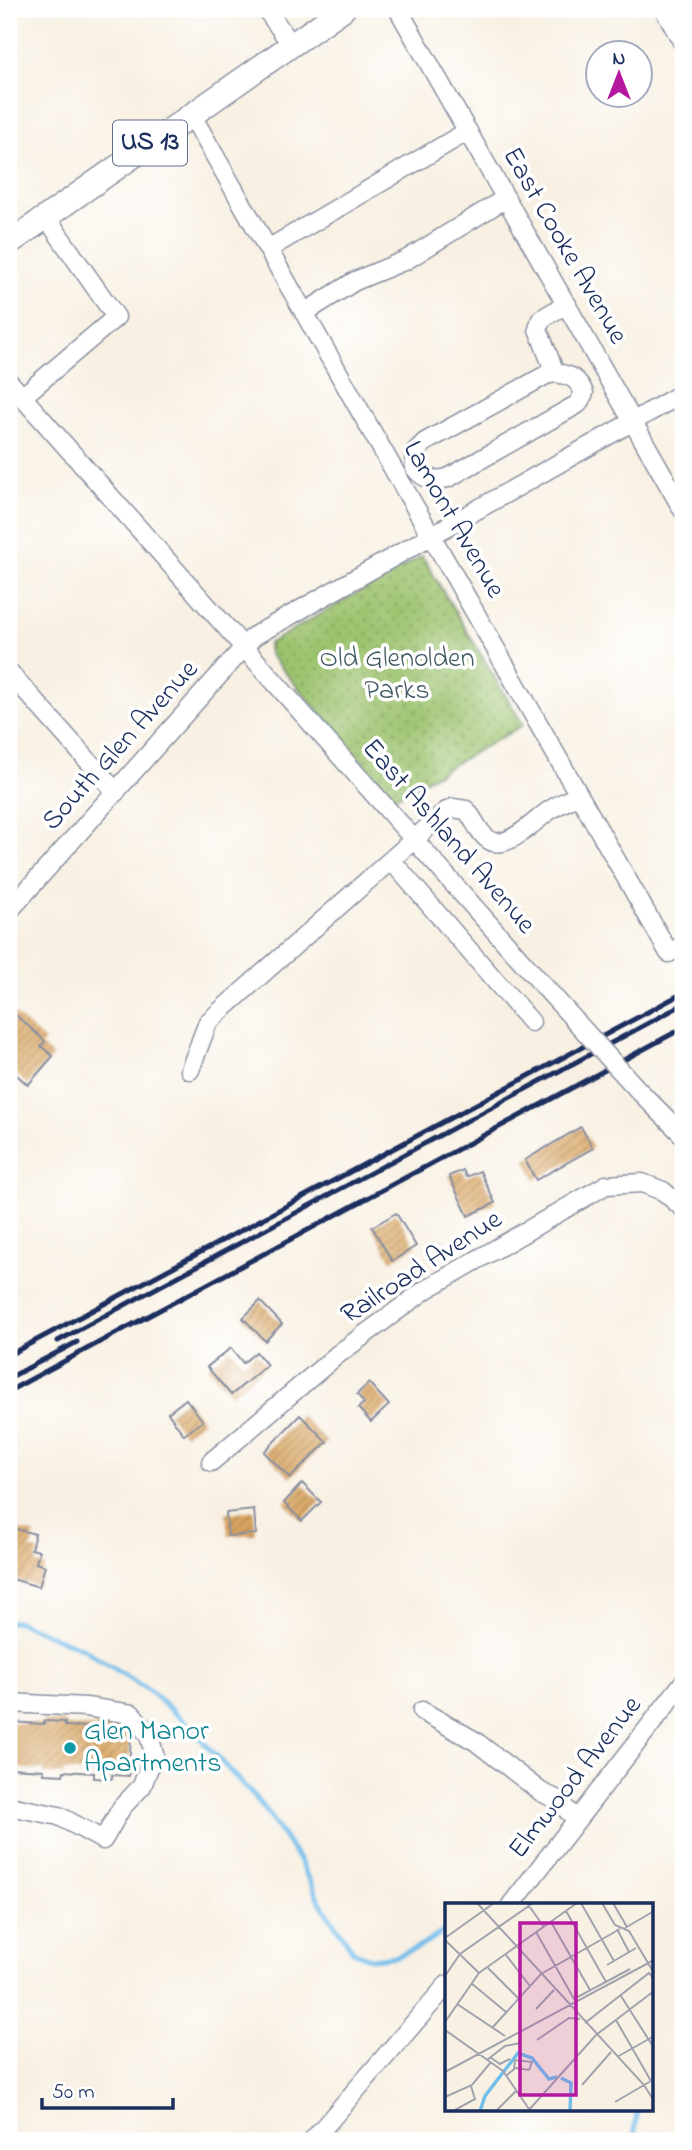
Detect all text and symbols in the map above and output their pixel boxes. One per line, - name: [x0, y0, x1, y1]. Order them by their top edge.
- north arrow: [584, 38, 654, 108]
- text: N: [613, 46, 626, 73]
- road number: US 13: [113, 120, 187, 166]
- street label: East Cooke Avenue: [491, 140, 637, 353]
- street label: Lamont Avenue: [391, 434, 515, 607]
- park label: Old Glenolden Parks: [320, 639, 474, 712]
- street label: South Glen Avenue: [33, 651, 209, 841]
- street label: East Ashland Avenue: [351, 730, 545, 944]
- street label: Railroad Avenue: [333, 1200, 511, 1336]
- street label: Elmwood Avenue: [499, 1687, 653, 1868]
- place label: Glen Manor Apartments: [84, 1712, 221, 1785]
- marker: Glen Manor Apartments: [62, 1740, 78, 1756]
- inset map: [445, 1903, 654, 2112]
- scale bar: [42, 2066, 173, 2110]
- text: 50 m: [52, 2078, 95, 2108]

